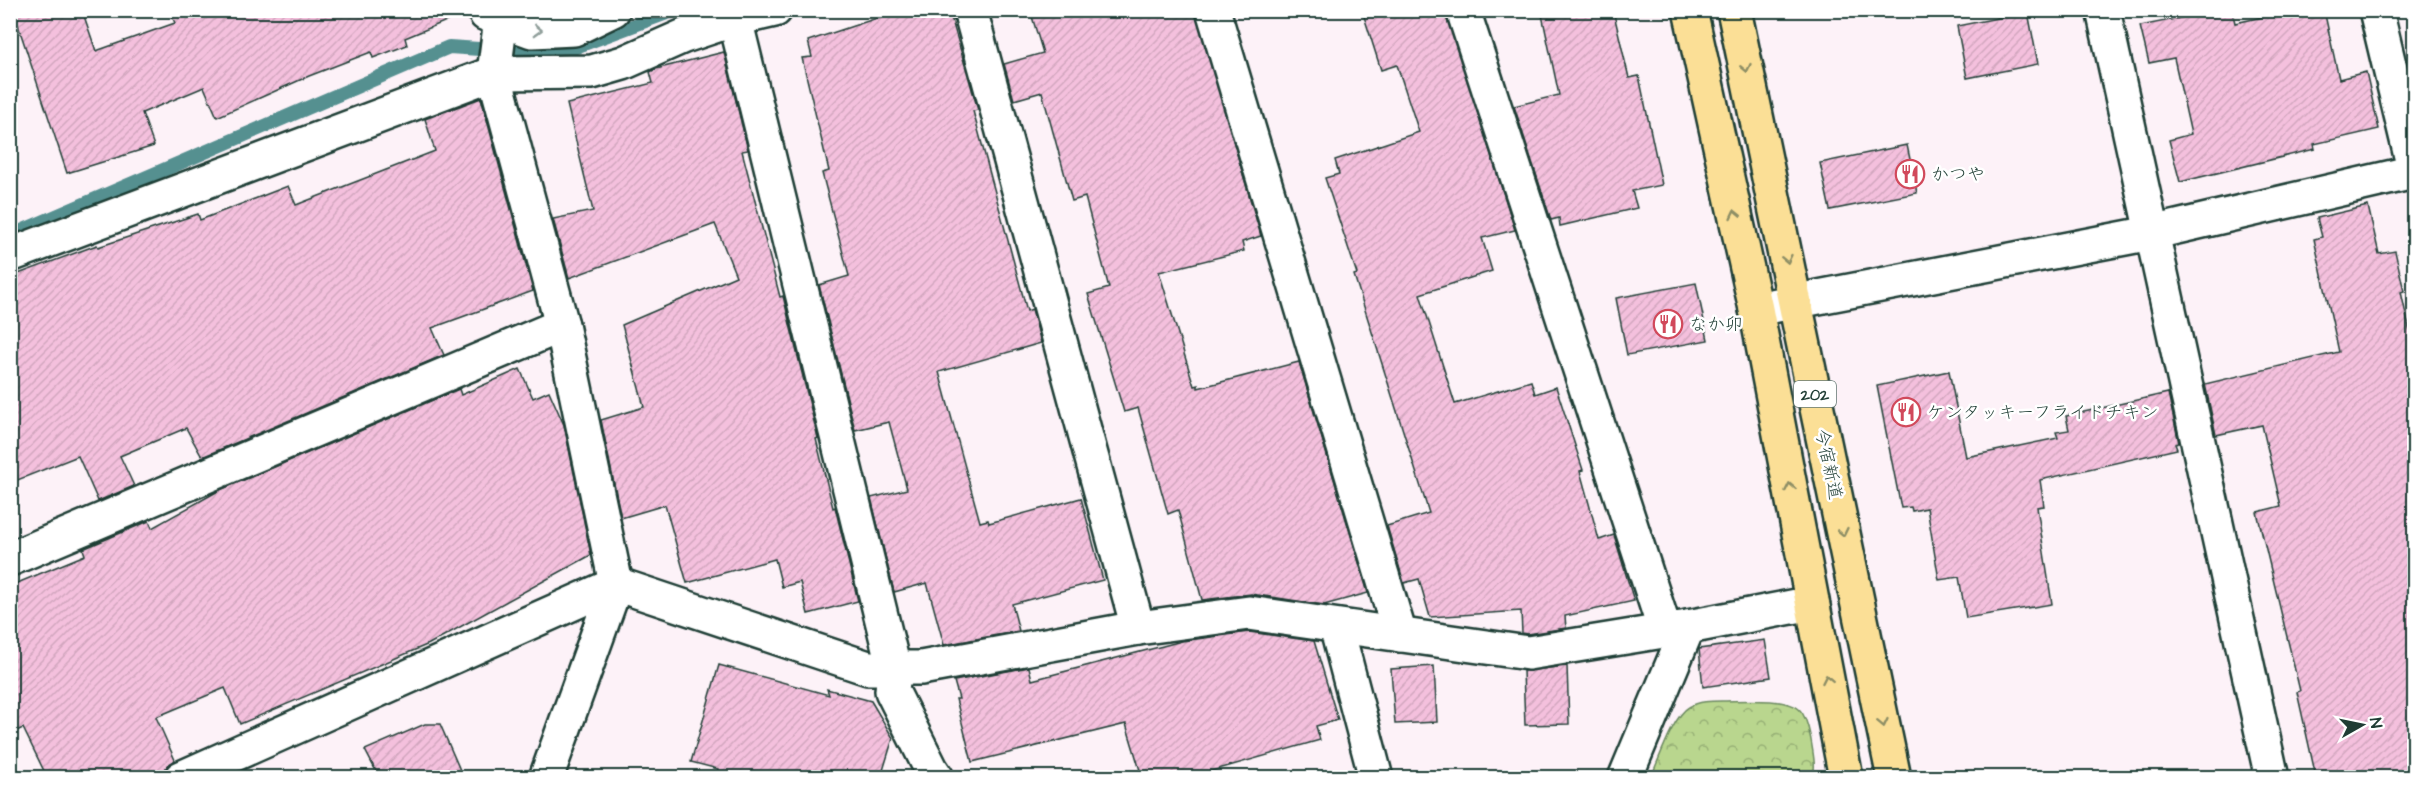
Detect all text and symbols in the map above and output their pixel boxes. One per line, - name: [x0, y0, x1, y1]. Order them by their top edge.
- one-way arrow: [534, 24, 543, 36]
- one-way arrow: [1739, 62, 1752, 72]
- restaurant icon: かつや: [1894, 158, 1926, 190]
- place label: かつや: [1931, 162, 1985, 187]
- one-way arrow: [1729, 209, 1742, 219]
- one-way arrow: [1780, 253, 1793, 263]
- restaurant icon: なか卯: [1652, 308, 1684, 340]
- place label: なか卯: [1689, 312, 1743, 337]
- road number: 202: [1794, 381, 1836, 407]
- restaurant icon: ケンタッキーフライドチキン: [1890, 396, 1922, 428]
- place label: ケンタッキーフライドチキン: [1927, 400, 2159, 425]
- street label: 今宿新道: [1809, 426, 1848, 502]
- one-way arrow: [1784, 483, 1797, 493]
- one-way arrow: [1836, 526, 1849, 536]
- one-way arrow: [1821, 674, 1834, 684]
- north arrow: [2332, 695, 2392, 755]
- text: N: [2364, 716, 2387, 729]
- one-way arrow: [1876, 717, 1889, 727]

